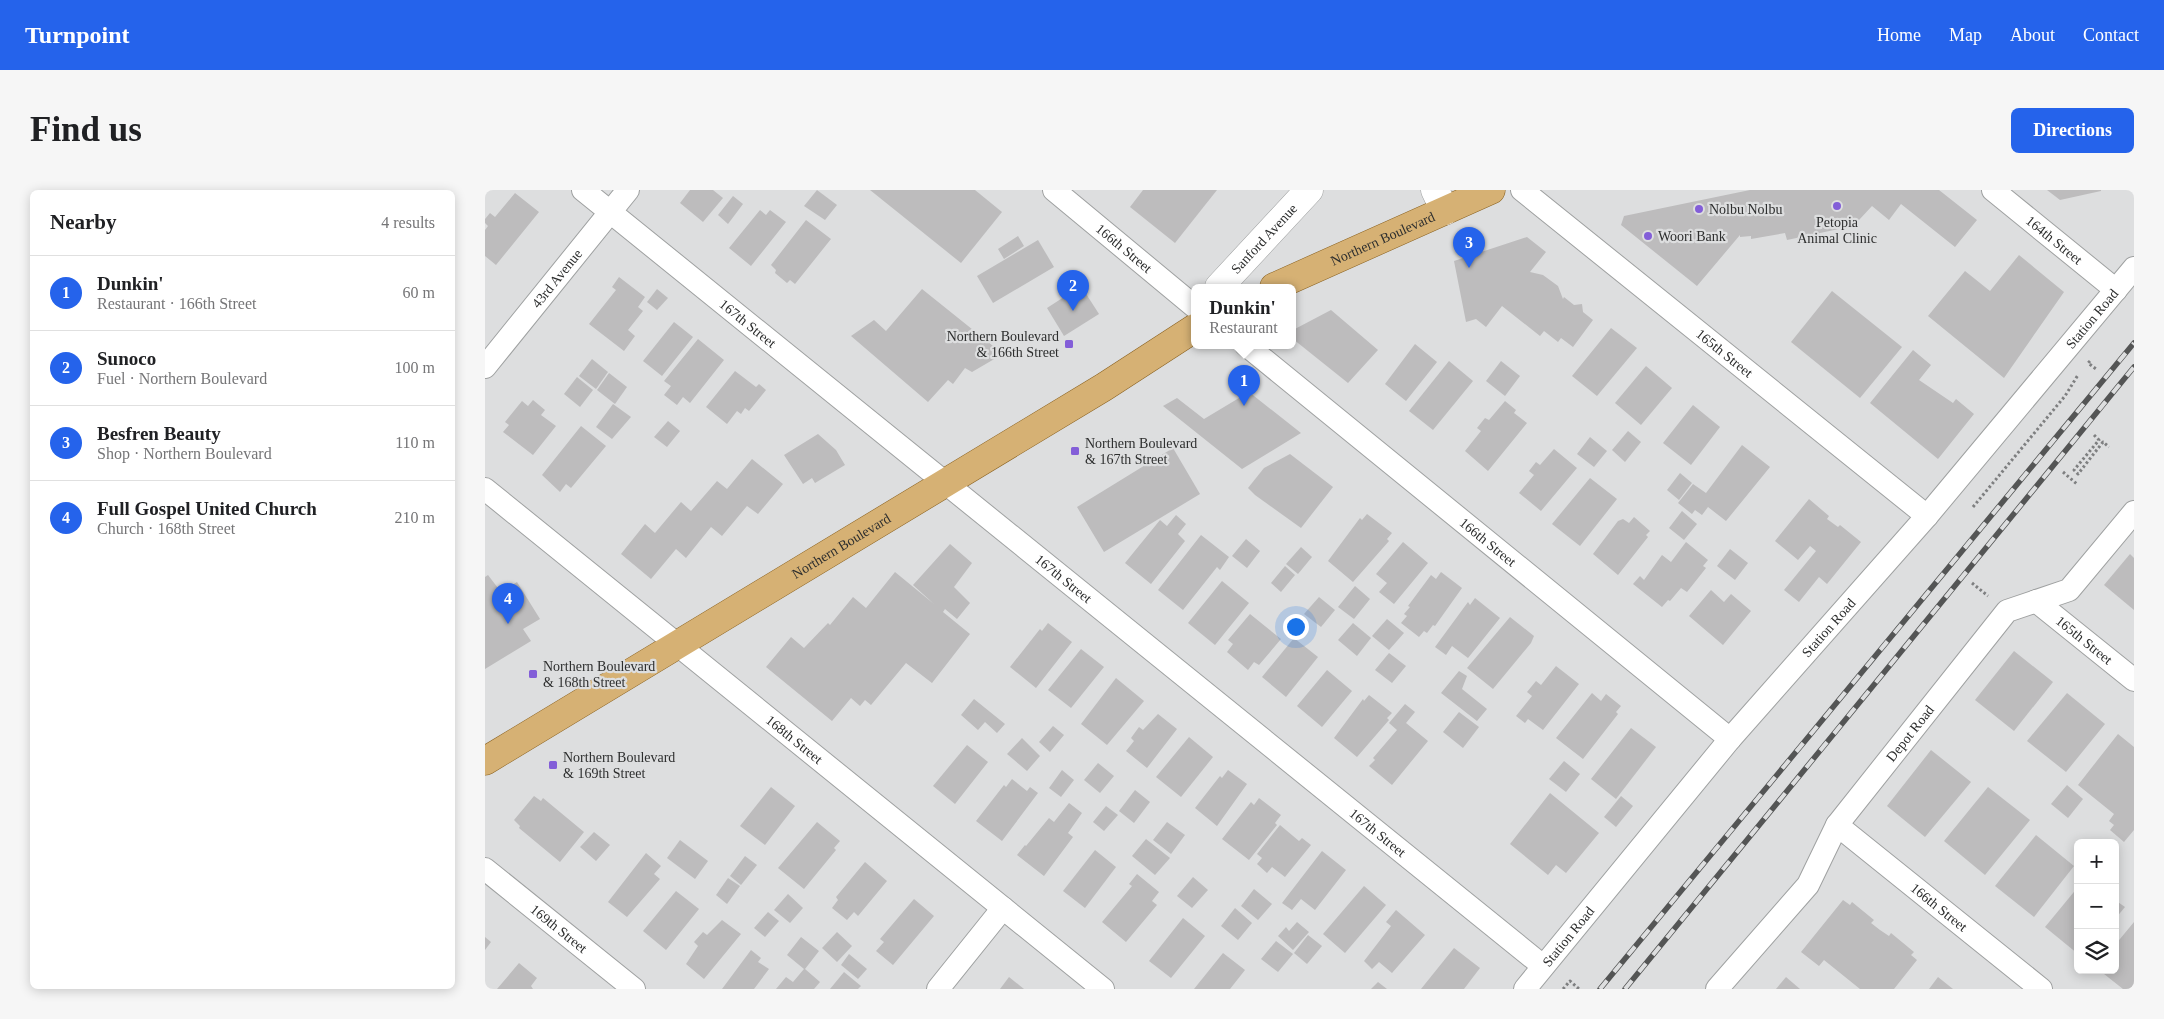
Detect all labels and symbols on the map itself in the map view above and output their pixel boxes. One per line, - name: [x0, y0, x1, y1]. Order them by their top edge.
- marker: Petopia Animal Clinic: [1831, 200, 1843, 212]
- street label: Sanford Avenue: [1228, 201, 1300, 277]
- place label: Nolbu Nolbu: [1709, 202, 1783, 217]
- marker: Nolbu Nolbu: [1693, 203, 1705, 215]
- street label: Northern Boulevard: [1328, 209, 1437, 268]
- street label: 164th Street: [2023, 213, 2086, 267]
- place label: Petopia Animal Clinic: [1797, 215, 1877, 246]
- street label: 166th Street: [1093, 221, 1155, 276]
- pin: 3: [1453, 227, 1485, 268]
- place label: Woori Bank: [1658, 229, 1726, 244]
- marker: Woori Bank: [1642, 230, 1654, 242]
- street label: 43rd Avenue: [529, 246, 585, 311]
- pin: 2: [1057, 270, 1089, 311]
- street label: Station Road: [2063, 286, 2121, 351]
- street label: 167th Street: [717, 296, 779, 351]
- street label: 165th Street: [1693, 326, 1756, 380]
- place label: Northern Boulevard & 166th Street: [947, 329, 1059, 360]
- marker: Northern Boulevard & 166th Street: [1063, 338, 1075, 350]
- pin: 1: [1228, 365, 1260, 406]
- place label: Northern Boulevard & 167th Street: [1085, 436, 1197, 467]
- marker: Northern Boulevard & 167th Street: [1069, 445, 1081, 457]
- street label: Northern Boulevard: [789, 510, 893, 581]
- street label: 166th Street: [1457, 515, 1519, 569]
- street label: 167th Street: [1032, 551, 1095, 606]
- pin: 4: [492, 583, 524, 624]
- street label: Station Road: [1799, 595, 1858, 660]
- street label: 165th Street: [2053, 613, 2116, 667]
- your location: [1283, 614, 1309, 640]
- place label: Northern Boulevard & 168th Street: [543, 659, 655, 690]
- marker: Northern Boulevard & 168th Street: [527, 668, 539, 680]
- street label: Depot Road: [1883, 702, 1937, 764]
- street label: 168th Street: [763, 712, 826, 767]
- place label: Northern Boulevard & 169th Street: [563, 750, 675, 781]
- marker: Northern Boulevard & 169th Street: [547, 759, 559, 771]
- street label: 167th Street: [1347, 805, 1409, 860]
- street label: 166th Street: [1908, 880, 1970, 934]
- street label: 169th Street: [528, 901, 590, 956]
- street label: Station Road: [1539, 904, 1597, 969]

